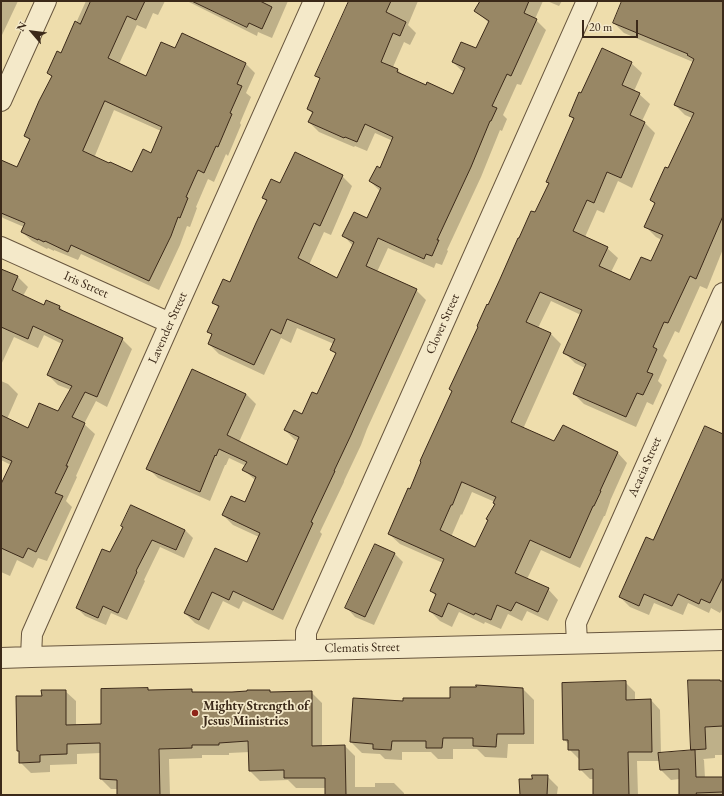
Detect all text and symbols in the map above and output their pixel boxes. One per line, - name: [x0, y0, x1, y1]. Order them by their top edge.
- north arrow: [12, 12, 52, 52]
- scale bar: [584, 12, 640, 38]
- text: N: [13, 19, 30, 34]
- text: 20 m: [589, 19, 612, 35]
- street label: Iris Street: [61, 268, 111, 302]
- street label: Lavender Street: [145, 290, 191, 366]
- street label: Clover Street: [423, 291, 463, 357]
- street label: Acacia Street: [625, 435, 665, 499]
- street label: Clematis Street: [324, 640, 400, 656]
- place label: Mighty Strength of Jesus Ministries: [203, 698, 309, 729]
- marker: Mighty Strength of Jesus Ministries: [190, 708, 200, 718]

